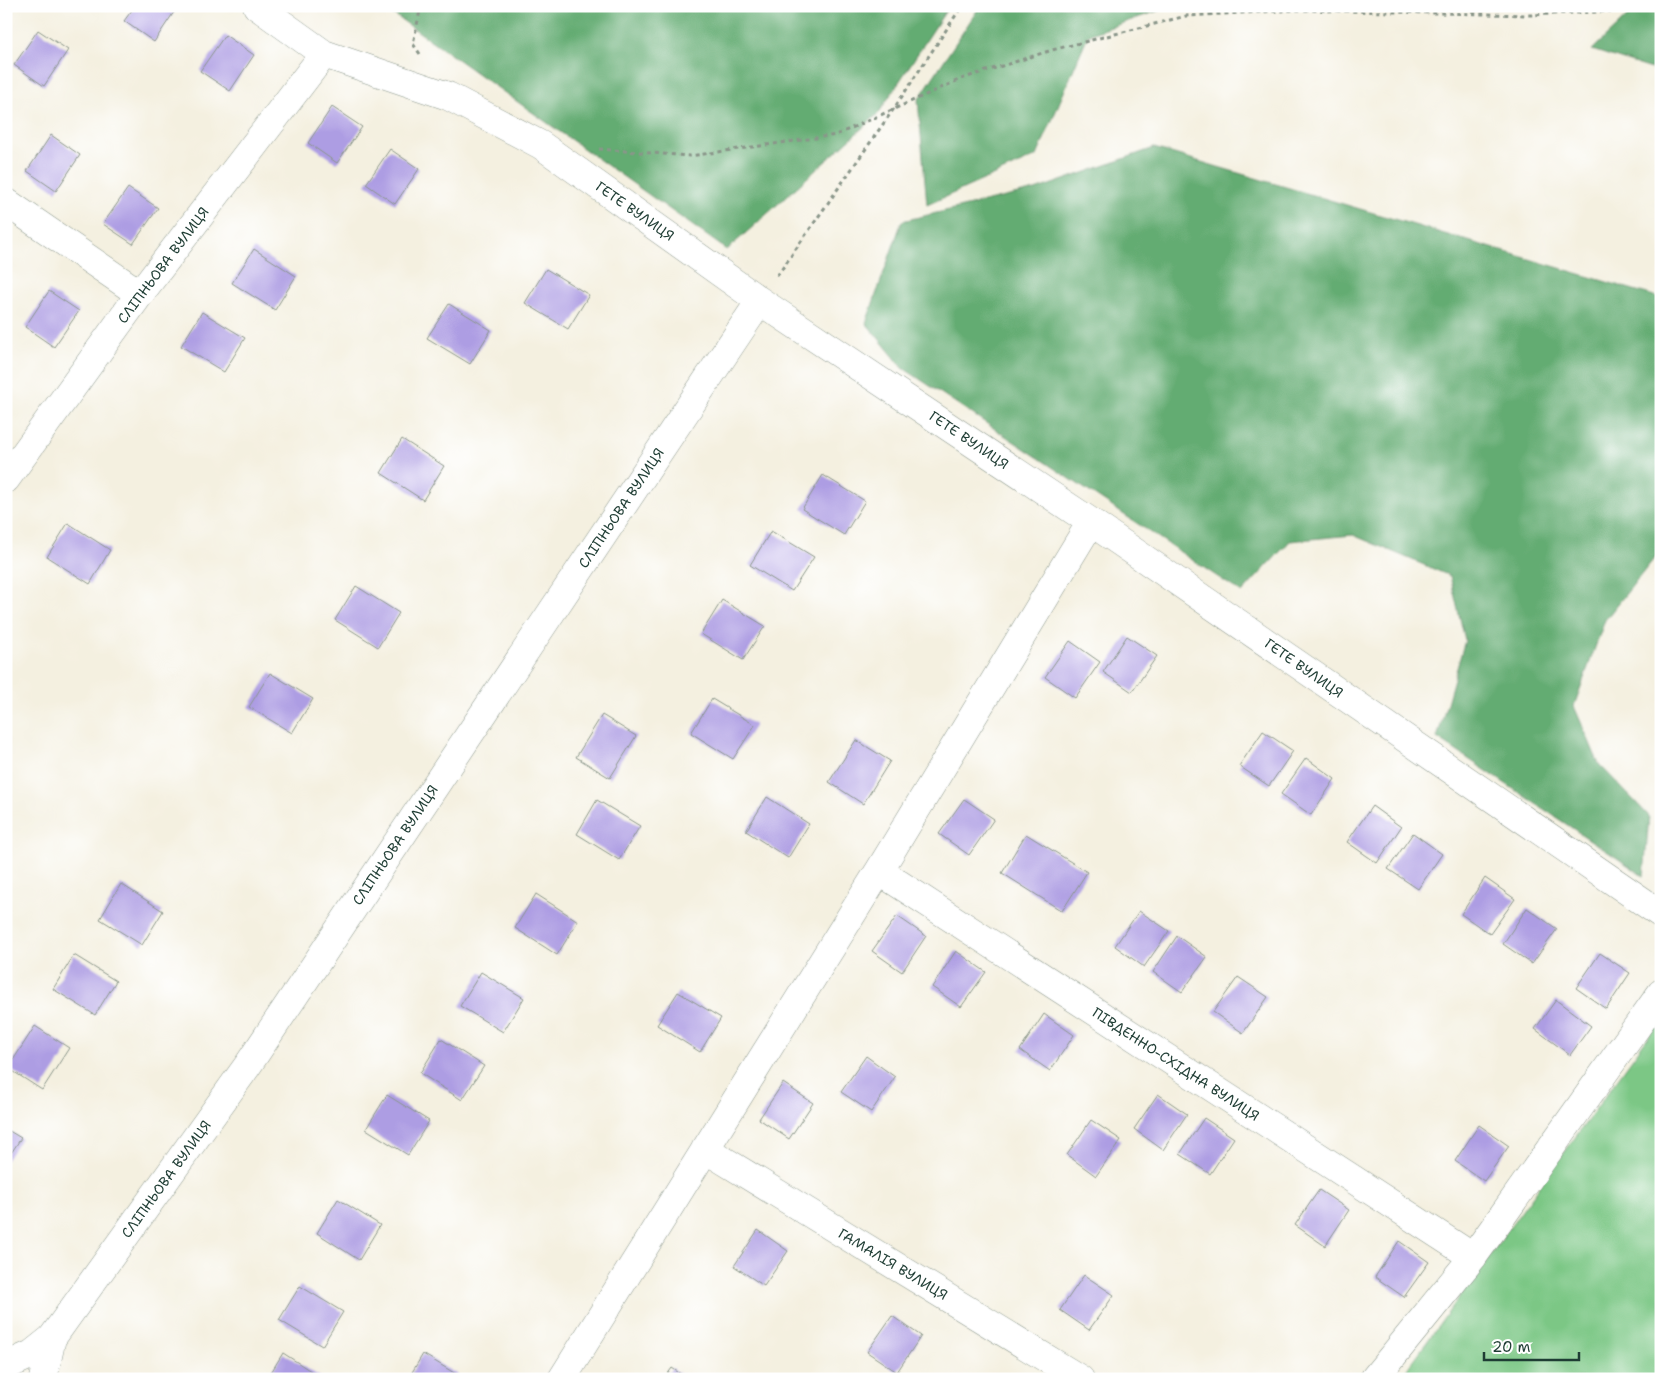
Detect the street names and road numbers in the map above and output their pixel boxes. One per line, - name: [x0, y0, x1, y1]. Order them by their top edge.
- street label: ГЕТЕ ВУЛИЦЯ: [592, 177, 678, 245]
- street label: СЛІПНЬОВА ВУЛИЦЯ: [113, 203, 213, 327]
- street label: ГЕТЕ ВУЛИЦЯ: [926, 407, 1012, 473]
- street label: СЛІПНЬОВА ВУЛИЦЯ: [574, 444, 668, 572]
- street label: ГЕТЕ ВУЛИЦЯ: [1261, 634, 1347, 702]
- street label: СЛІПНЬОВА ВУЛИЦЯ: [348, 781, 442, 909]
- street label: ПІВДЕННО-СХІДНА ВУЛИЦЯ: [1089, 1003, 1263, 1125]
- street label: СЛІПНЬОВА ВУЛИЦЯ: [117, 1117, 215, 1241]
- street label: ГАМАЛІЯ ВУЛИЦЯ: [835, 1224, 951, 1304]

